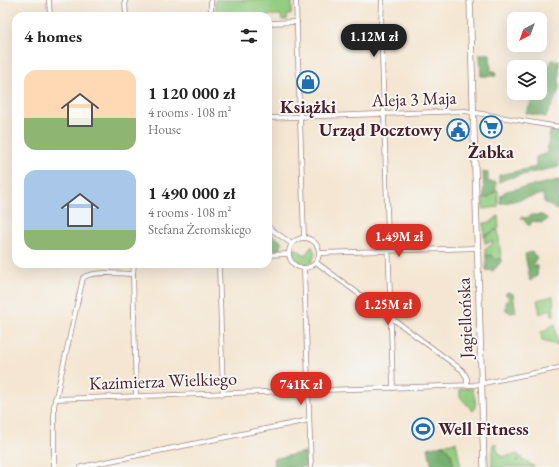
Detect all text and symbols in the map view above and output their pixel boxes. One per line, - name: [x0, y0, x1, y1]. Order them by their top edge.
- north arrow: [507, 12, 547, 52]
- map controls: [507, 12, 547, 100]
- pin: 1.12M zł: [333, 24, 415, 58]
- text: 4 homes: [24, 25, 82, 47]
- icon: filters: [238, 25, 260, 47]
- text: 1.12M zł: [350, 28, 398, 45]
- button: layers: [507, 60, 547, 100]
- shop icon: Książki: [295, 69, 321, 95]
- text: 1 120 000 zł: [148, 82, 235, 104]
- street label: Aleja 3 Maja: [370, 85, 458, 112]
- icon: home: [56, 86, 104, 134]
- place label: Książki: [280, 95, 337, 118]
- text: 4 rooms · 108 m²: [148, 104, 232, 121]
- supermarket icon: Żabka: [478, 114, 504, 140]
- public building icon: Urząd Pocztowy: [445, 117, 471, 143]
- place label: Urząd Pocztowy: [319, 118, 442, 141]
- text: House: [148, 121, 181, 138]
- place label: Żabka: [468, 140, 514, 163]
- text: 1 490 000 zł: [148, 182, 235, 204]
- icon: home: [56, 186, 104, 234]
- text: 4 rooms · 108 m²: [148, 204, 232, 221]
- text: Stefana Żeromskiego: [148, 221, 251, 238]
- pin: 1.49M zł: [358, 224, 440, 258]
- text: 1.49M zł: [375, 228, 423, 245]
- street label: Jagiellońska: [452, 276, 477, 361]
- pin: 1.25M zł: [347, 292, 429, 326]
- text: 1.25M zł: [364, 296, 412, 313]
- street label: Kazimierza Wielkiego: [89, 366, 237, 395]
- pin: 741K zł: [264, 372, 338, 406]
- text: 741K zł: [279, 376, 323, 393]
- sports icon: Well Fitness: [410, 416, 436, 442]
- place label: Well Fitness: [438, 417, 529, 440]

